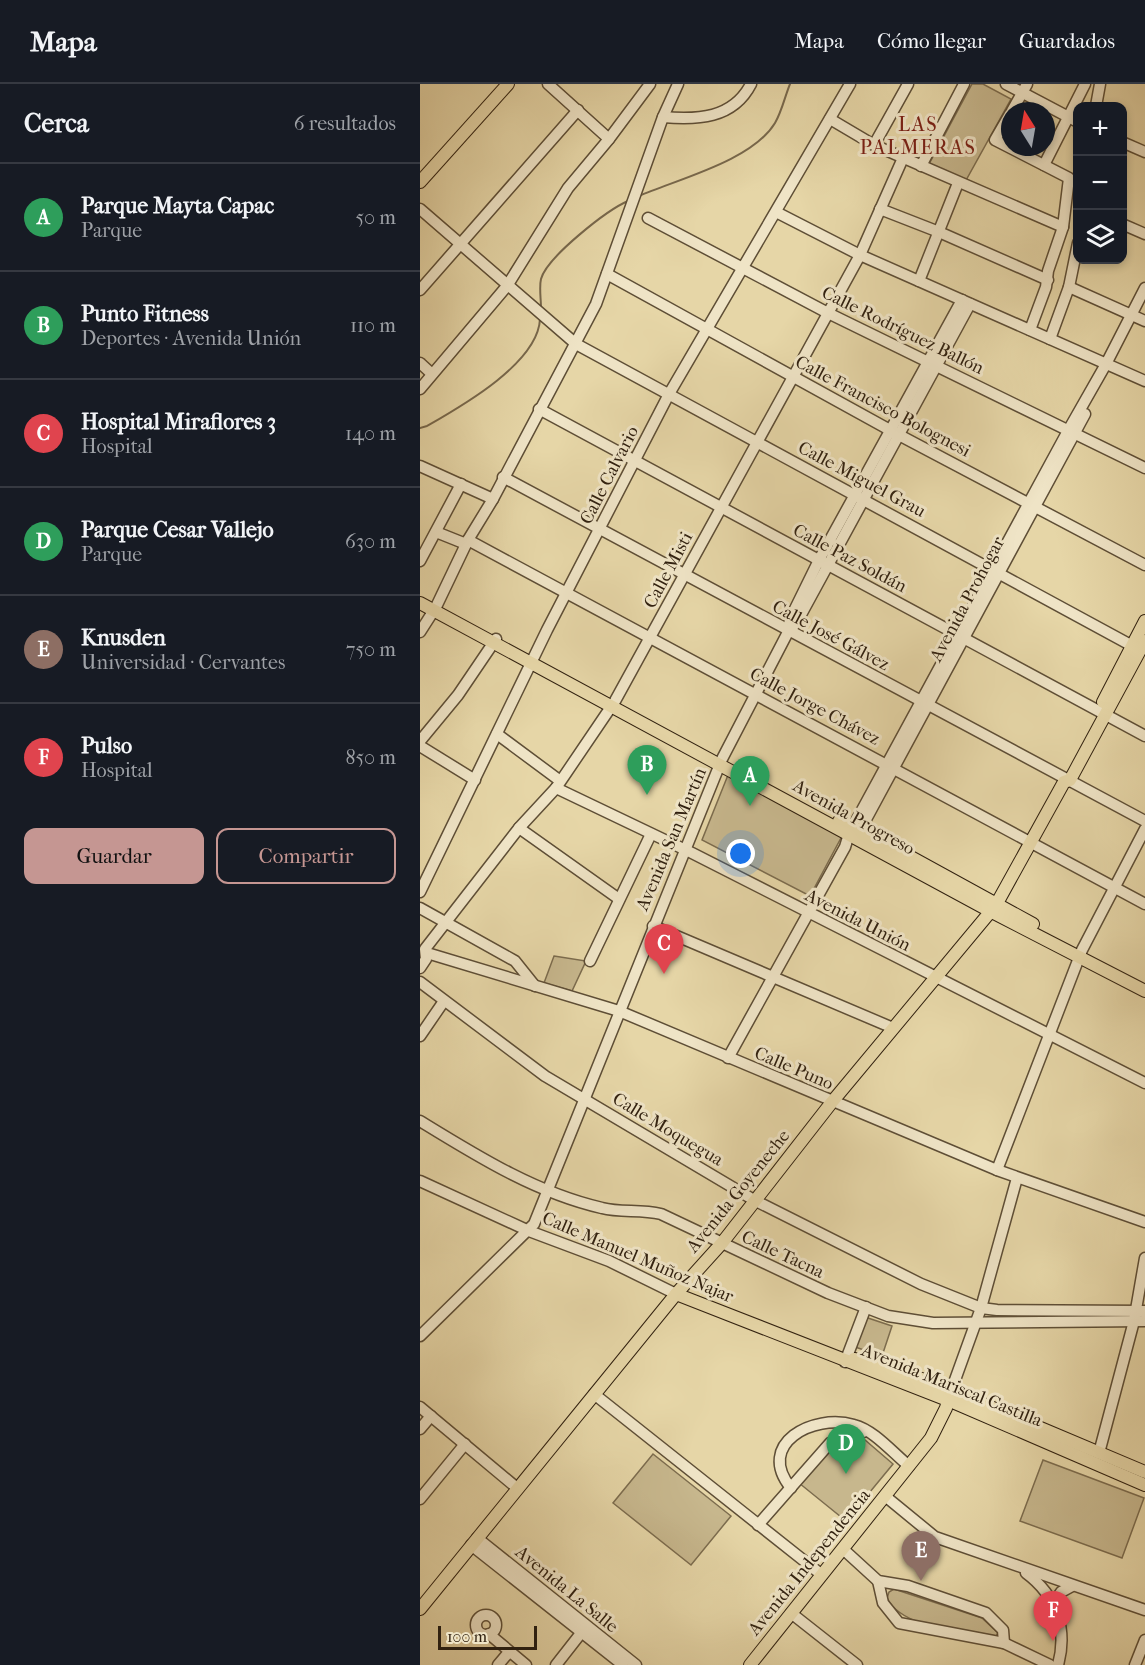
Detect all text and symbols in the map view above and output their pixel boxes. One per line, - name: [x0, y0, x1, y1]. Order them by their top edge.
- text: Mapa: [30, 25, 97, 58]
- text: Mapa: [794, 29, 844, 53]
- text: Cómo llegar: [877, 29, 986, 53]
- text: Guardados: [1019, 29, 1115, 53]
- north arrow: [1001, 102, 1055, 156]
- map controls: [1073, 102, 1127, 264]
- button: +: [1073, 102, 1127, 156]
- text: Cerca: [24, 108, 89, 139]
- text: 6 resultados: [294, 112, 396, 135]
- district label: LAS PALMERAS: [860, 113, 976, 159]
- button: −: [1073, 156, 1127, 210]
- text: Parque Mayta Capac: [81, 193, 274, 219]
- text: A: [37, 206, 50, 229]
- text: 50 m: [355, 206, 396, 229]
- button: layers: [1073, 210, 1127, 264]
- text: Parque: [81, 219, 142, 242]
- street label: Calle Rodríguez Ballón: [818, 282, 988, 379]
- text: Punto Fitness: [81, 301, 209, 327]
- text: B: [37, 314, 50, 337]
- text: 110 m: [350, 314, 396, 337]
- text: Deportes · Avenida Unión: [81, 327, 301, 350]
- street label: Calle Francisco Bolognesi: [792, 351, 975, 462]
- text: Hospital Miraflores 3: [81, 409, 276, 435]
- text: C: [37, 422, 50, 445]
- text: 140 m: [345, 422, 396, 445]
- street label: Calle Calvario: [576, 423, 643, 528]
- text: Hospital: [81, 435, 153, 458]
- street label: Calle Miguel Grau: [794, 437, 929, 522]
- text: Parque Cesar Vallejo: [81, 517, 274, 543]
- street label: Calle Paz Soldán: [789, 520, 911, 597]
- street label: Calle Misti: [640, 528, 698, 612]
- text: D: [36, 530, 51, 553]
- text: 630 m: [345, 530, 396, 553]
- street label: Avenida Prohogar: [925, 533, 1009, 666]
- text: Parque: [81, 543, 142, 566]
- street label: Calle José Gálvez: [769, 596, 893, 675]
- text: Knusden: [81, 625, 166, 651]
- text: E: [37, 638, 50, 661]
- text: 750 m: [346, 638, 396, 661]
- text: Universidad · Cervantes: [81, 651, 285, 674]
- street label: Calle Jorge Chávez: [746, 663, 883, 750]
- text: Pulso: [81, 733, 132, 759]
- text: F: [38, 746, 49, 769]
- text: 850 m: [345, 746, 396, 769]
- pin: B: [628, 746, 666, 795]
- pin: A: [730, 756, 770, 806]
- text: Hospital: [81, 759, 153, 782]
- street label: Avenida San Martín: [631, 764, 711, 915]
- street label: Avenida Progreso: [788, 775, 918, 860]
- button: Guardar: [24, 828, 204, 884]
- button: Compartir: [216, 828, 396, 884]
- your location: [726, 839, 755, 868]
- street label: Avenida Unión: [801, 884, 915, 956]
- pin: C: [644, 924, 684, 974]
- street label: Calle Puno: [751, 1042, 836, 1094]
- street label: Calle Moquegua: [609, 1088, 727, 1171]
- street label: Avenida Goyeneche: [682, 1126, 794, 1258]
- street label: Calle Manuel Muñoz Najar: [539, 1208, 737, 1307]
- street label: Calle Tacna: [738, 1226, 828, 1283]
- street label: Avenida Mariscal Castilla: [857, 1339, 1046, 1432]
- pin: D: [826, 1424, 866, 1474]
- street label: Avenida Independencia: [743, 1484, 875, 1641]
- pin: E: [902, 1532, 940, 1581]
- street label: Avenida La Salle: [510, 1541, 622, 1637]
- pin: F: [1034, 1592, 1072, 1641]
- scale bar: [438, 1623, 537, 1650]
- text: 100 m: [447, 1627, 487, 1646]

